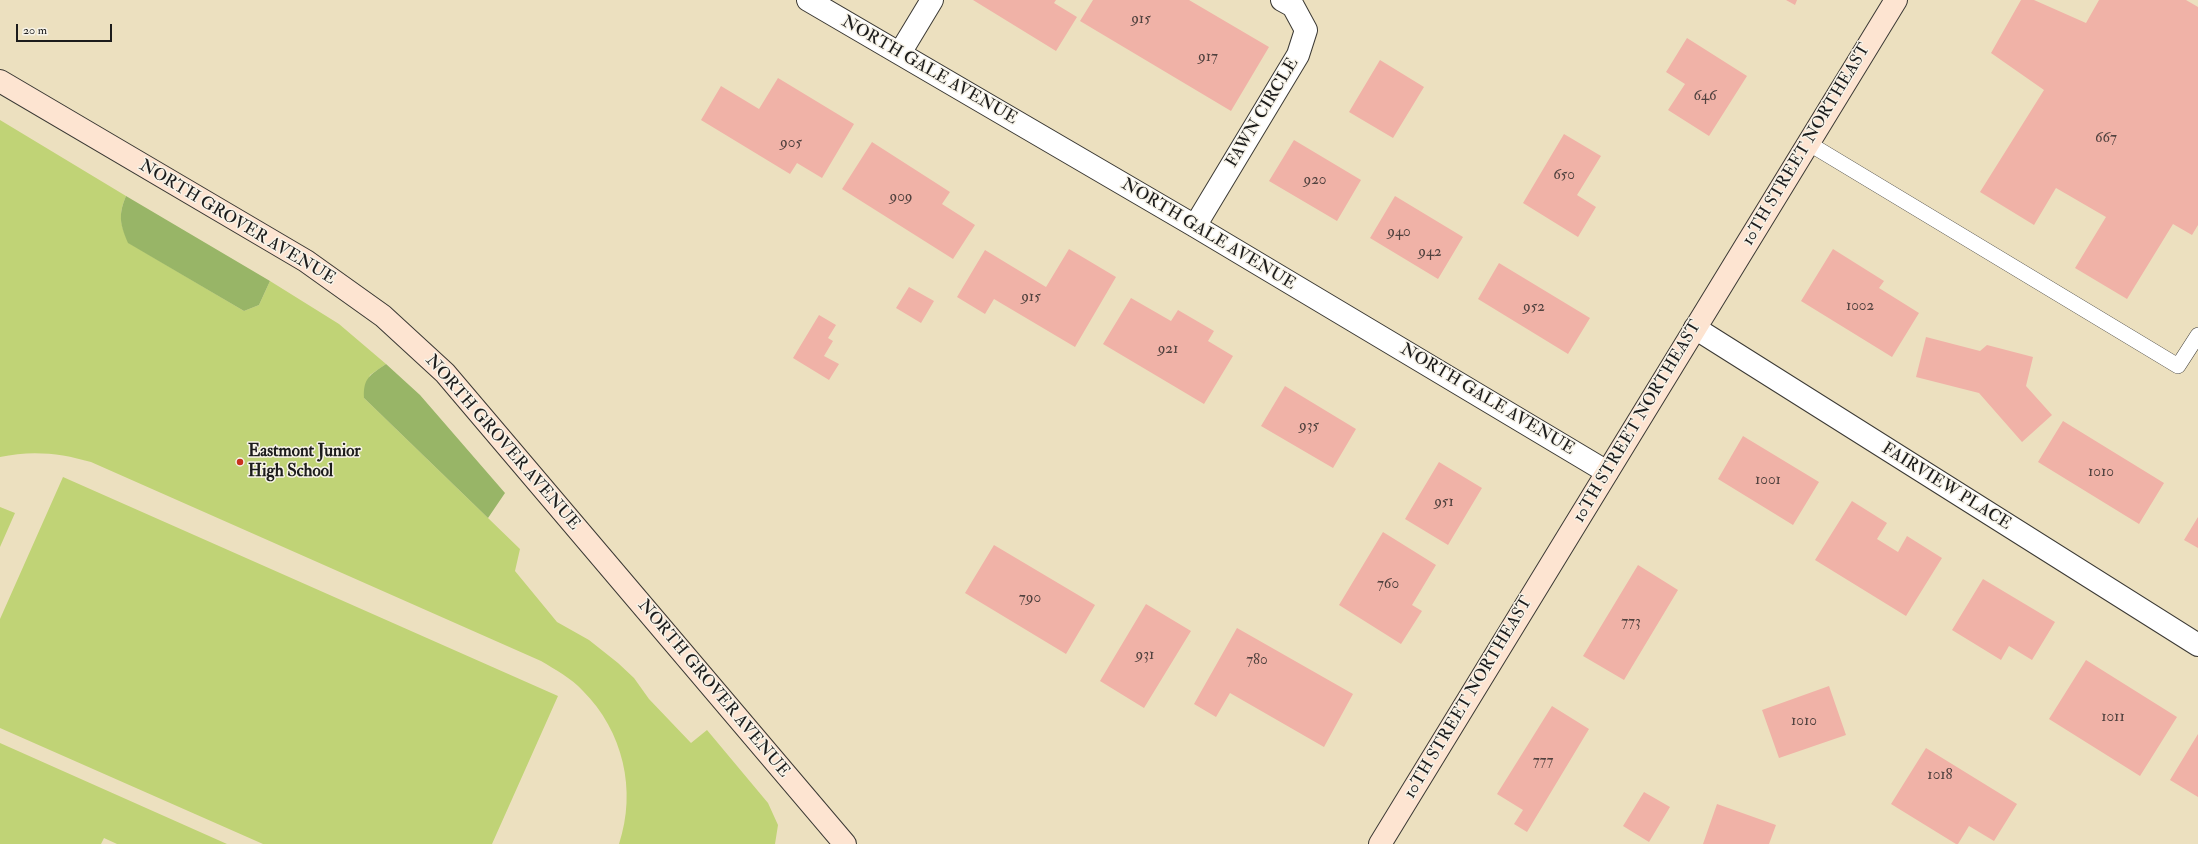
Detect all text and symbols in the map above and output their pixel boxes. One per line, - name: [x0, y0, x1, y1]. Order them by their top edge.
- house number: 915: [1131, 11, 1151, 29]
- street label: NORTH GALE AVENUE: [837, 12, 1021, 130]
- scale bar: [18, 16, 114, 42]
- text: 20 m: [23, 23, 47, 38]
- street label: 10TH STREET NORTHEAST: [1739, 40, 1875, 250]
- house number: 917: [1198, 49, 1218, 67]
- street label: FAWN CIRCLE: [1222, 55, 1304, 171]
- house number: 646: [1693, 88, 1717, 106]
- house number: 667: [2095, 130, 2117, 148]
- house number: 905: [780, 135, 802, 153]
- street label: NORTH GROVER AVENUE: [135, 156, 339, 290]
- house number: 650: [1553, 167, 1575, 185]
- house number: 920: [1304, 172, 1326, 190]
- street label: NORTH GALE AVENUE: [1117, 175, 1299, 295]
- house number: 909: [889, 189, 913, 207]
- house number: 940: [1387, 224, 1411, 242]
- house number: 942: [1418, 244, 1442, 262]
- house number: 915: [1021, 289, 1041, 307]
- house number: 1002: [1846, 298, 1874, 316]
- house number: 952: [1523, 299, 1545, 317]
- street label: 10TH STREET NORTHEAST: [1570, 317, 1706, 527]
- street label: NORTH GALE AVENUE: [1396, 340, 1578, 460]
- house number: 921: [1158, 341, 1178, 359]
- street label: NORTH GROVER AVENUE: [420, 351, 584, 535]
- house number: 935: [1299, 418, 1319, 436]
- street label: FAIRVIEW PLACE: [1877, 439, 2015, 535]
- place label: Eastmont Junior High School: [248, 442, 361, 482]
- marker: Eastmont Junior High School: [235, 457, 245, 467]
- house number: 1010: [2088, 464, 2114, 482]
- house number: 1001: [1755, 472, 1781, 490]
- house number: 951: [1434, 494, 1454, 512]
- house number: 760: [1377, 576, 1399, 594]
- house number: 790: [1019, 590, 1041, 608]
- street label: 10TH STREET NORTHEAST: [1401, 593, 1537, 803]
- street label: NORTH GROVER AVENUE: [633, 596, 793, 782]
- house number: 773: [1621, 614, 1641, 632]
- house number: 931: [1136, 647, 1154, 665]
- house number: 780: [1246, 652, 1268, 670]
- house number: 1011: [2101, 709, 2125, 727]
- house number: 1010: [1791, 713, 1817, 731]
- house number: 777: [1533, 753, 1553, 771]
- house number: 1018: [1927, 767, 1953, 785]

